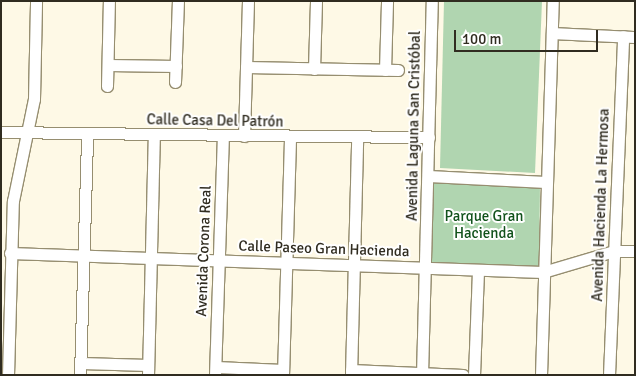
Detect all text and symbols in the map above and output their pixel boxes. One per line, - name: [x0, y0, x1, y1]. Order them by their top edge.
- scale bar: [456, 20, 600, 52]
- text: 100 m: [462, 30, 502, 48]
- street label: Avenida Laguna San Cristóbal: [403, 31, 425, 221]
- street label: Avenida Hacienda La Hermosa: [589, 108, 613, 302]
- street label: Calle Casa Del Patrón: [146, 111, 284, 131]
- street label: Avenida Corona Real: [193, 185, 215, 317]
- park label: Parque Gran Hacienda: [445, 207, 523, 242]
- street label: Calle Paseo Gran Hacienda: [238, 237, 410, 261]

